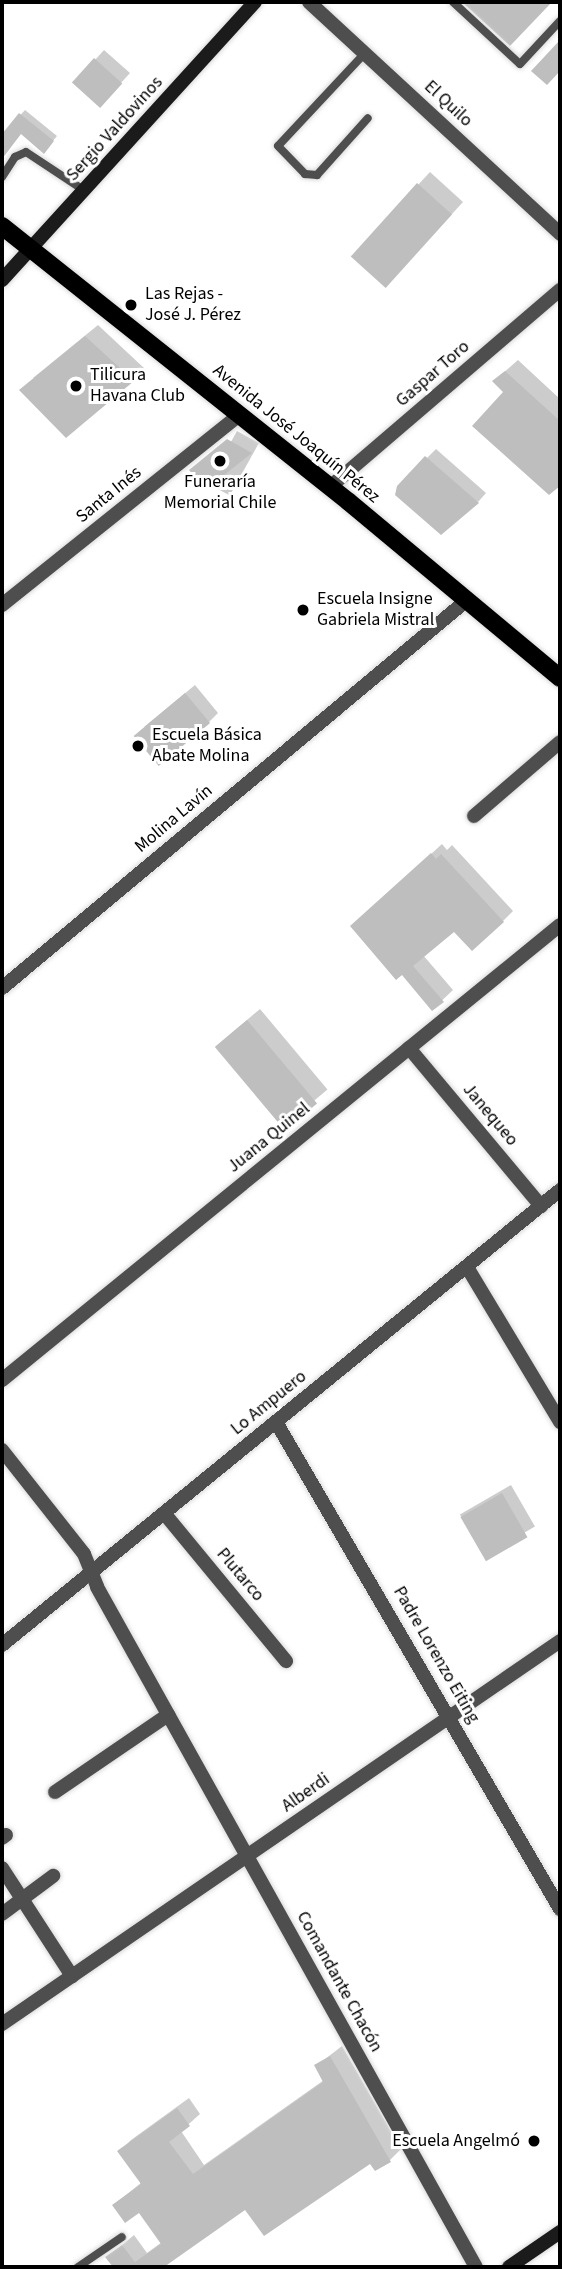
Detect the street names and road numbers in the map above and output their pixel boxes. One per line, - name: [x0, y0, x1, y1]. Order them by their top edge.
- street label: Sergio Valdovinos: [62, 72, 168, 186]
- street label: El Quilo: [419, 76, 477, 132]
- street label: Gaspar Toro: [392, 336, 474, 412]
- street label: Avenida José Joaquín Pérez: [208, 360, 384, 508]
- street label: Santa Inés: [72, 462, 146, 528]
- street label: Molina Lavín: [131, 780, 217, 858]
- street label: Janequeo: [458, 1079, 522, 1151]
- street label: Juana Quinel: [224, 1098, 314, 1178]
- street label: Lo Ampuero: [227, 1366, 311, 1440]
- street label: Plutarco: [211, 1544, 269, 1606]
- street label: Padre Lorenzo Eiting: [388, 1583, 484, 1727]
- street label: Alberdi: [278, 1769, 334, 1817]
- street label: Comandante Chacón: [291, 1908, 387, 2056]

